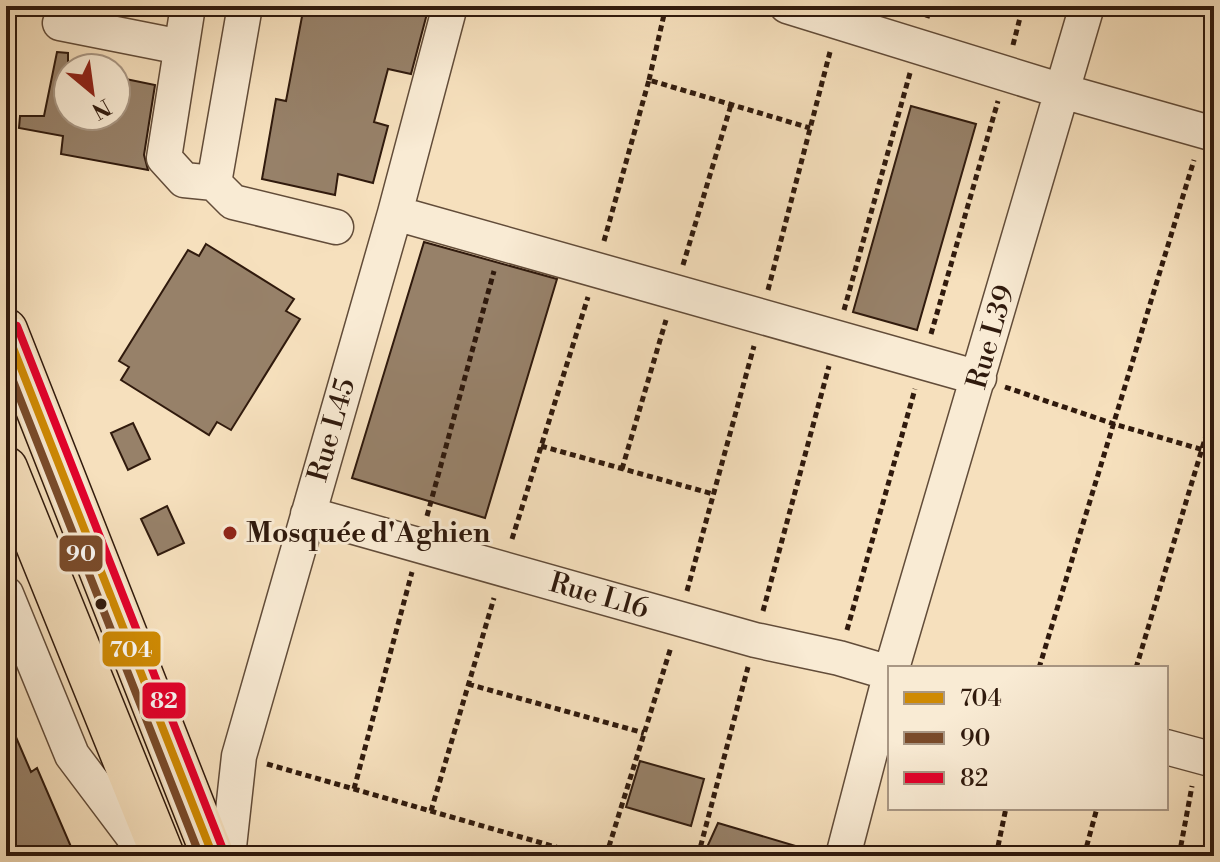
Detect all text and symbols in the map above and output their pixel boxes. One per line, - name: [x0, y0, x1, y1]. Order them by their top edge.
- north arrow: [52, 52, 132, 132]
- text: N: [86, 92, 115, 124]
- street label: Rue L39: [960, 281, 1022, 393]
- street label: Rue L45: [301, 374, 363, 486]
- place label: Mosquée d'Aghien: [246, 516, 490, 551]
- marker: Mosquée d'Aghien: [221, 524, 239, 542]
- line badge: 90: [58, 534, 104, 573]
- text: 90: [66, 541, 96, 568]
- street label: Rue L16: [545, 565, 653, 627]
- unlabelled marker: [93, 596, 109, 612]
- line badge: 704: [101, 630, 162, 668]
- text: 704: [109, 637, 153, 664]
- legend: [888, 666, 1168, 810]
- line badge: 82: [141, 681, 187, 720]
- text: 704: [960, 684, 1002, 714]
- text: 82: [150, 688, 178, 715]
- text: 90: [960, 724, 990, 754]
- text: 82: [960, 764, 988, 794]

